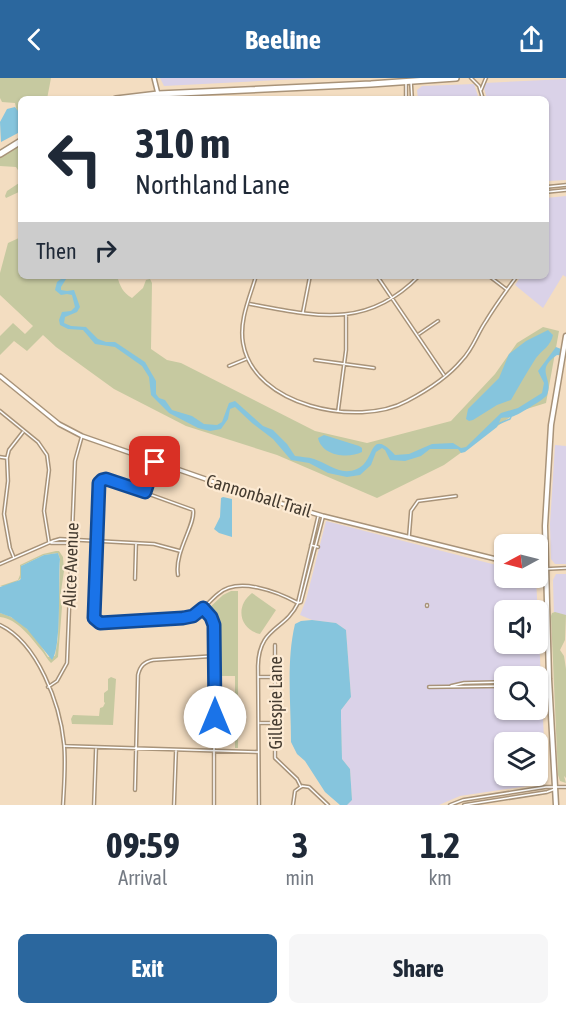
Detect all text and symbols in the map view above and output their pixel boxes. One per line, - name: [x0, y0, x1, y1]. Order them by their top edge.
- icon: back: [18, 23, 51, 56]
- icon: share: [515, 23, 548, 56]
- text: Beeline: [245, 24, 321, 55]
- text: 310 m: [135, 119, 230, 167]
- icon: left: [36, 120, 114, 198]
- text: Northland Lane: [135, 169, 290, 200]
- icon: right: [89, 234, 122, 267]
- text: Then: [36, 238, 77, 264]
- pin: [129, 436, 180, 487]
- icon: arrive: [138, 445, 171, 478]
- street label: Cannonball Trail: [204, 470, 315, 522]
- street label: Alice Avenue: [59, 522, 82, 608]
- north arrow: [494, 534, 548, 588]
- map controls: [494, 534, 548, 786]
- button: sound: [494, 600, 548, 654]
- street label: Gillespie Lane: [265, 656, 286, 750]
- button: search: [494, 666, 548, 720]
- position arrow: [183, 685, 247, 749]
- button: layers: [494, 732, 548, 786]
- text: 09:59: [106, 824, 180, 866]
- text: 3: [291, 824, 308, 866]
- text: 1.2: [420, 824, 460, 866]
- text: Arrival: [118, 866, 167, 889]
- text: min: [286, 866, 314, 889]
- text: km: [429, 866, 452, 889]
- button: Exit: [18, 934, 277, 1003]
- button: Share: [289, 934, 548, 1003]

